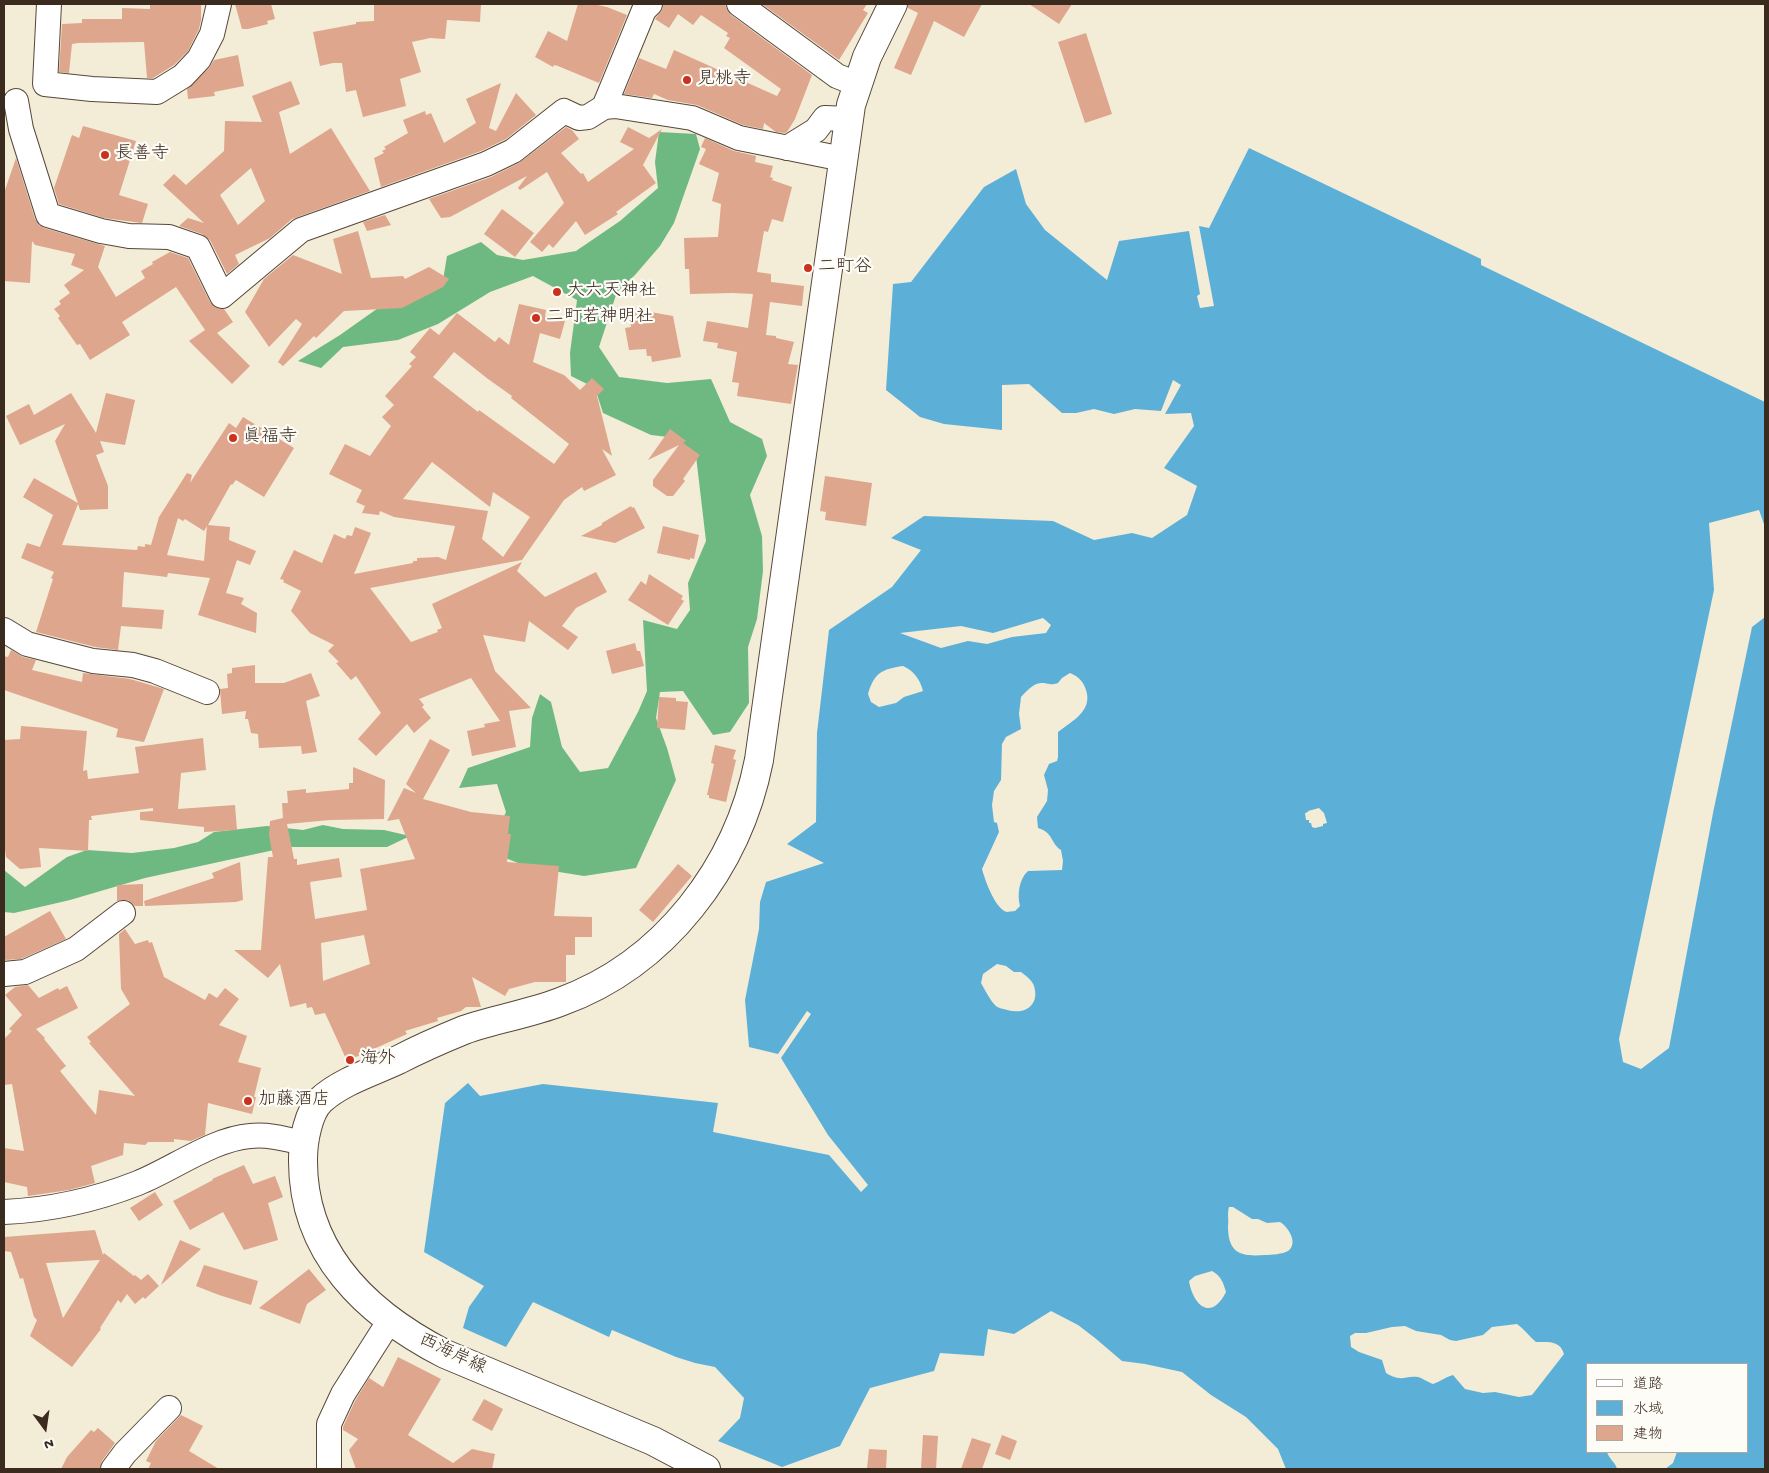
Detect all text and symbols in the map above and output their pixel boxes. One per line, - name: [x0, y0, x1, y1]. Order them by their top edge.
- place label: 見桃寺: [697, 69, 751, 91]
- marker: 見桃寺: [681, 74, 693, 86]
- place label: 長善寺: [115, 144, 169, 166]
- marker: 長善寺: [99, 149, 111, 161]
- place label: 二町谷: [818, 257, 872, 279]
- marker: 二町谷: [802, 262, 814, 274]
- place label: 大六天神社: [567, 281, 657, 303]
- marker: 大六天神社: [551, 286, 563, 298]
- place label: 二町若神明社: [546, 307, 654, 329]
- marker: 二町若神明社: [530, 312, 542, 324]
- place label: 眞福寺: [243, 427, 297, 449]
- marker: 眞福寺: [227, 432, 239, 444]
- place label: 海外: [360, 1049, 396, 1071]
- marker: 海外: [344, 1054, 356, 1066]
- place label: 加藤酒店: [258, 1090, 330, 1112]
- marker: 加藤酒店: [242, 1095, 254, 1107]
- street label: 西海岸線: [415, 1330, 489, 1380]
- legend: [1586, 1363, 1749, 1453]
- text: 道路: [1633, 1376, 1663, 1394]
- text: 水域: [1633, 1401, 1663, 1419]
- north arrow: [20, 1403, 70, 1453]
- text: 建物: [1633, 1426, 1663, 1444]
- text: N: [42, 1434, 55, 1452]

